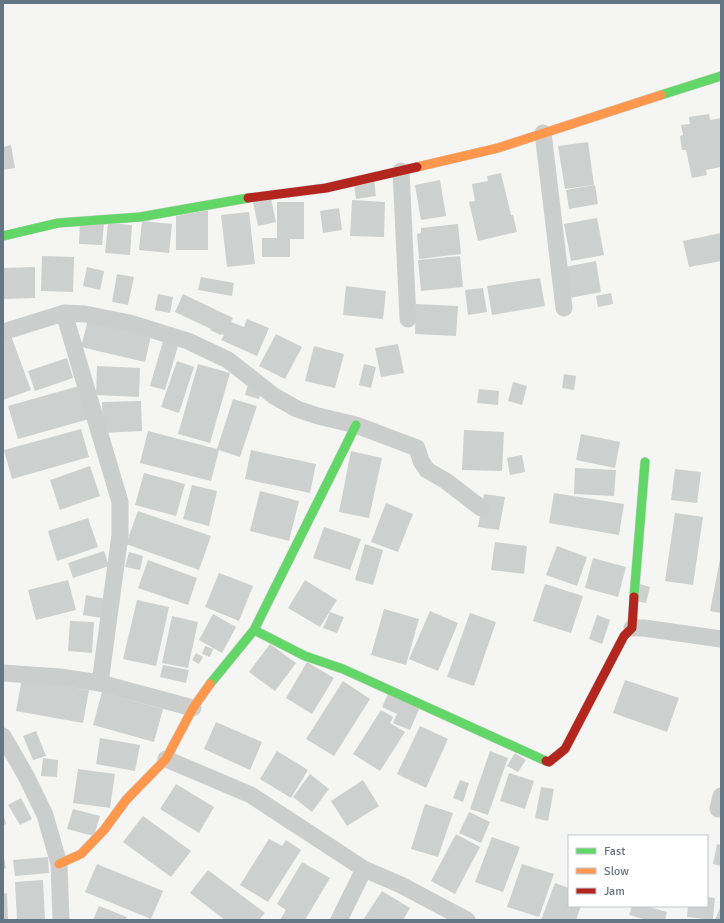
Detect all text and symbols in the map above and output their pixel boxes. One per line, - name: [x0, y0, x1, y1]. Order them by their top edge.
- legend: [568, 835, 708, 907]
- text: Fast: [604, 844, 625, 859]
- text: Slow: [604, 864, 629, 879]
- text: Jam: [604, 884, 625, 899]

